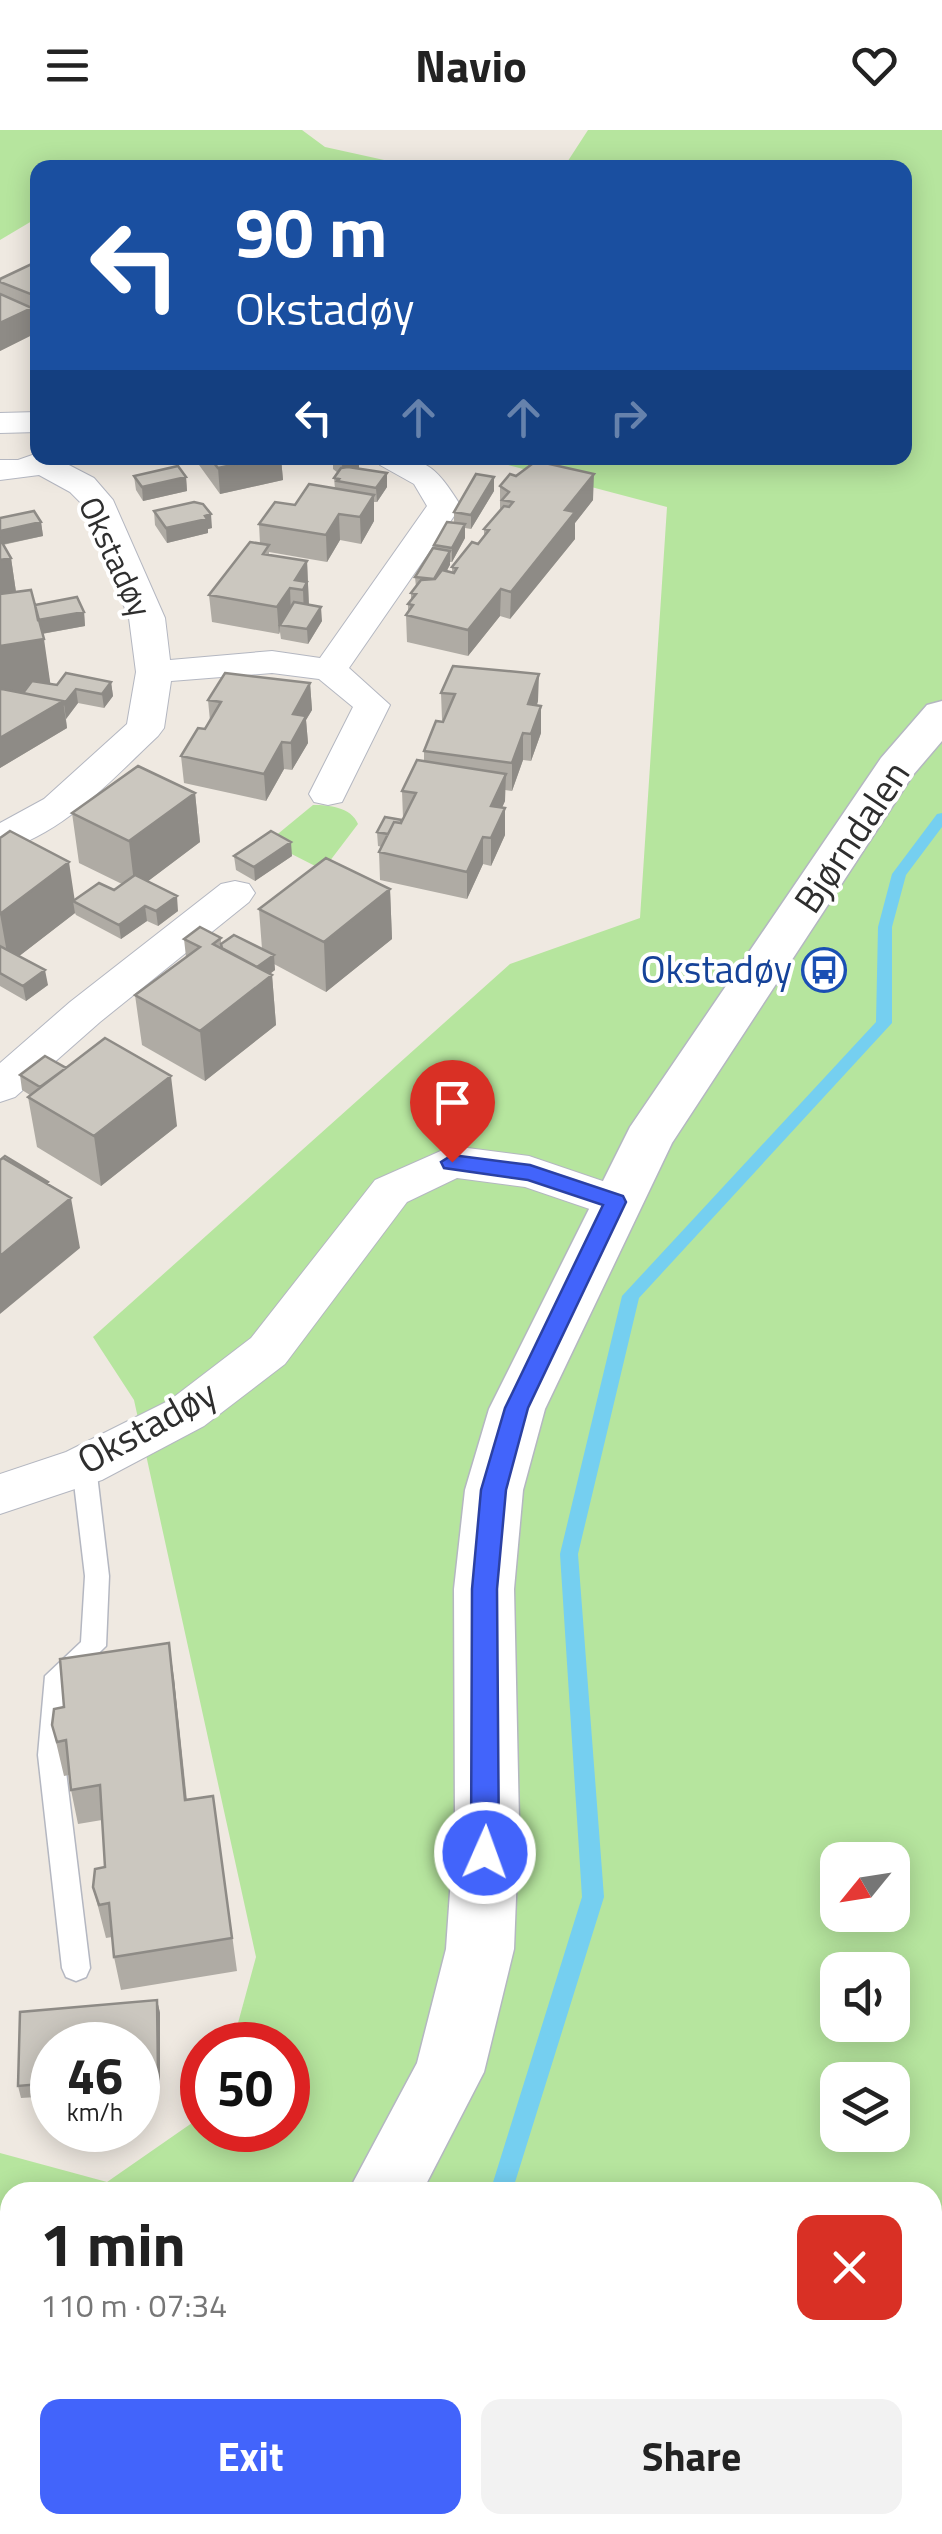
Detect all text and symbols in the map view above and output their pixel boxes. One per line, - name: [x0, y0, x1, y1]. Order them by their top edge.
- text: Navio: [415, 31, 527, 99]
- icon: menu: [40, 38, 95, 93]
- icon: heart: [847, 38, 902, 93]
- text: 90 m: [235, 178, 388, 284]
- icon: left: [70, 200, 200, 330]
- text: Okstadøy: [235, 274, 414, 342]
- icon: left: [286, 390, 341, 445]
- icon: ahead: [391, 390, 446, 445]
- icon: ahead: [496, 390, 551, 445]
- icon: right: [601, 390, 656, 445]
- street label: Okstadøy: [67, 489, 165, 625]
- street label: Bjørndalen: [779, 749, 924, 924]
- place label: Okstadøy: [641, 940, 792, 998]
- bus stop icon: Okstadøy: [801, 947, 847, 993]
- pin: [410, 1060, 495, 1163]
- icon: arrive: [425, 1075, 480, 1130]
- street label: Okstadøy: [66, 1364, 227, 1488]
- position arrow: [433, 1801, 537, 1905]
- north arrow: [820, 1842, 910, 1932]
- map controls: [820, 1842, 910, 2152]
- button: sound: [820, 1952, 910, 2042]
- speed limit sign: 50: [180, 2022, 310, 2152]
- text: 46: [67, 2037, 123, 2113]
- button: layers: [820, 2062, 910, 2152]
- text: km/h: [67, 2093, 123, 2131]
- text: 1 min: [40, 2198, 186, 2289]
- button: close: [797, 2215, 902, 2320]
- text: 110 m · 07:34: [40, 2281, 227, 2329]
- button: Exit: [40, 2399, 461, 2514]
- button: Share: [481, 2399, 902, 2514]

